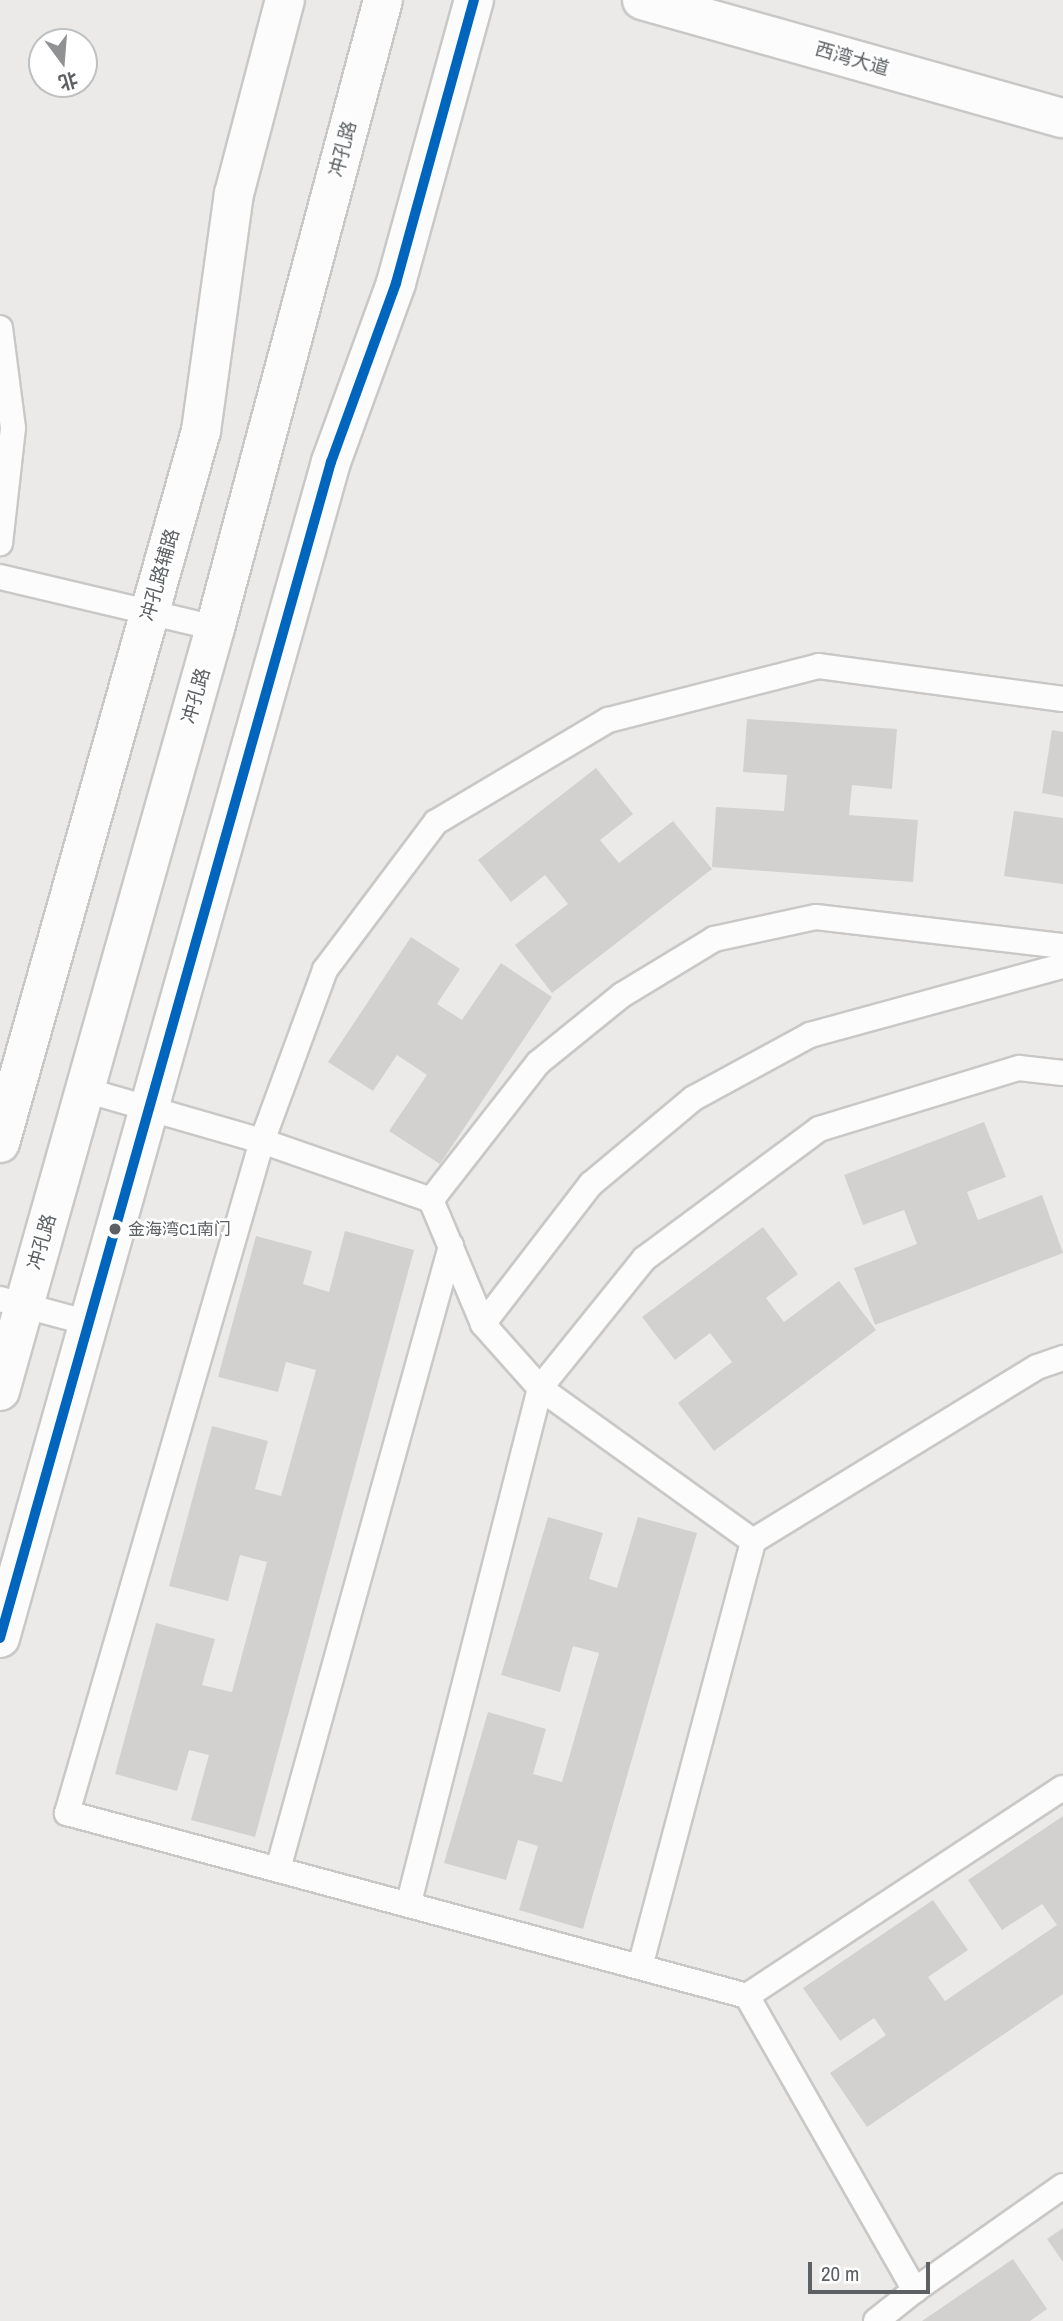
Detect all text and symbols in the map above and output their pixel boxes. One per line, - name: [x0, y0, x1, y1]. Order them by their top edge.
- north arrow: [28, 28, 98, 98]
- street label: 西湾大道: [812, 38, 892, 80]
- text: 北: [56, 66, 81, 96]
- street label: 冲孔路: [325, 119, 361, 179]
- street label: 冲孔路辅路: [136, 526, 184, 624]
- street label: 冲孔路: [177, 665, 215, 727]
- street label: 冲孔路: [23, 1211, 61, 1273]
- place label: 金海湾C1南门: [128, 1219, 231, 1239]
- marker: 金海湾C1南门: [108, 1222, 122, 1236]
- scale bar: [811, 2248, 934, 2292]
- text: 20 m: [821, 2259, 859, 2288]

